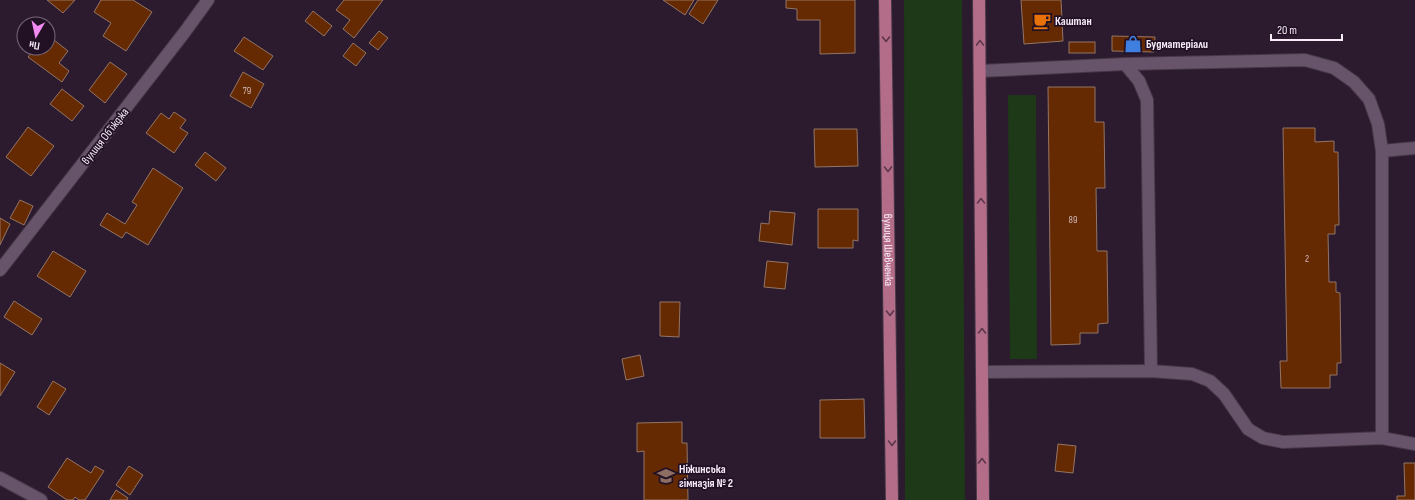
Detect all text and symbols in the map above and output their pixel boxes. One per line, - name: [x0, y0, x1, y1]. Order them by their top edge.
- cafe icon: Каштан: [1032, 11, 1052, 31]
- place label: Каштан: [1055, 14, 1092, 29]
- north arrow: [16, 16, 56, 56]
- scale bar: [1271, 16, 1342, 42]
- text: 20 m: [1277, 23, 1297, 38]
- shop icon: Будматеріали: [1123, 34, 1143, 54]
- one-way arrow: [882, 36, 890, 42]
- place label: Будматеріали: [1146, 37, 1208, 52]
- text: Пн: [28, 38, 41, 53]
- one-way arrow: [976, 40, 984, 46]
- house number: 79: [243, 85, 251, 97]
- street label: вулиця Обʼїжджа: [79, 105, 132, 168]
- one-way arrow: [884, 166, 892, 172]
- one-way arrow: [977, 198, 985, 204]
- street label: вулиця Шевченка: [880, 214, 896, 287]
- house number: 89: [1069, 214, 1077, 226]
- house number: 2: [1305, 253, 1309, 265]
- one-way arrow: [886, 310, 894, 316]
- one-way arrow: [978, 328, 986, 334]
- one-way arrow: [888, 440, 896, 446]
- one-way arrow: [978, 458, 987, 464]
- place label: Ніжинська гімназія № 2: [679, 462, 733, 491]
- school or university icon: Ніжинська гімназія № 2: [656, 466, 676, 486]

